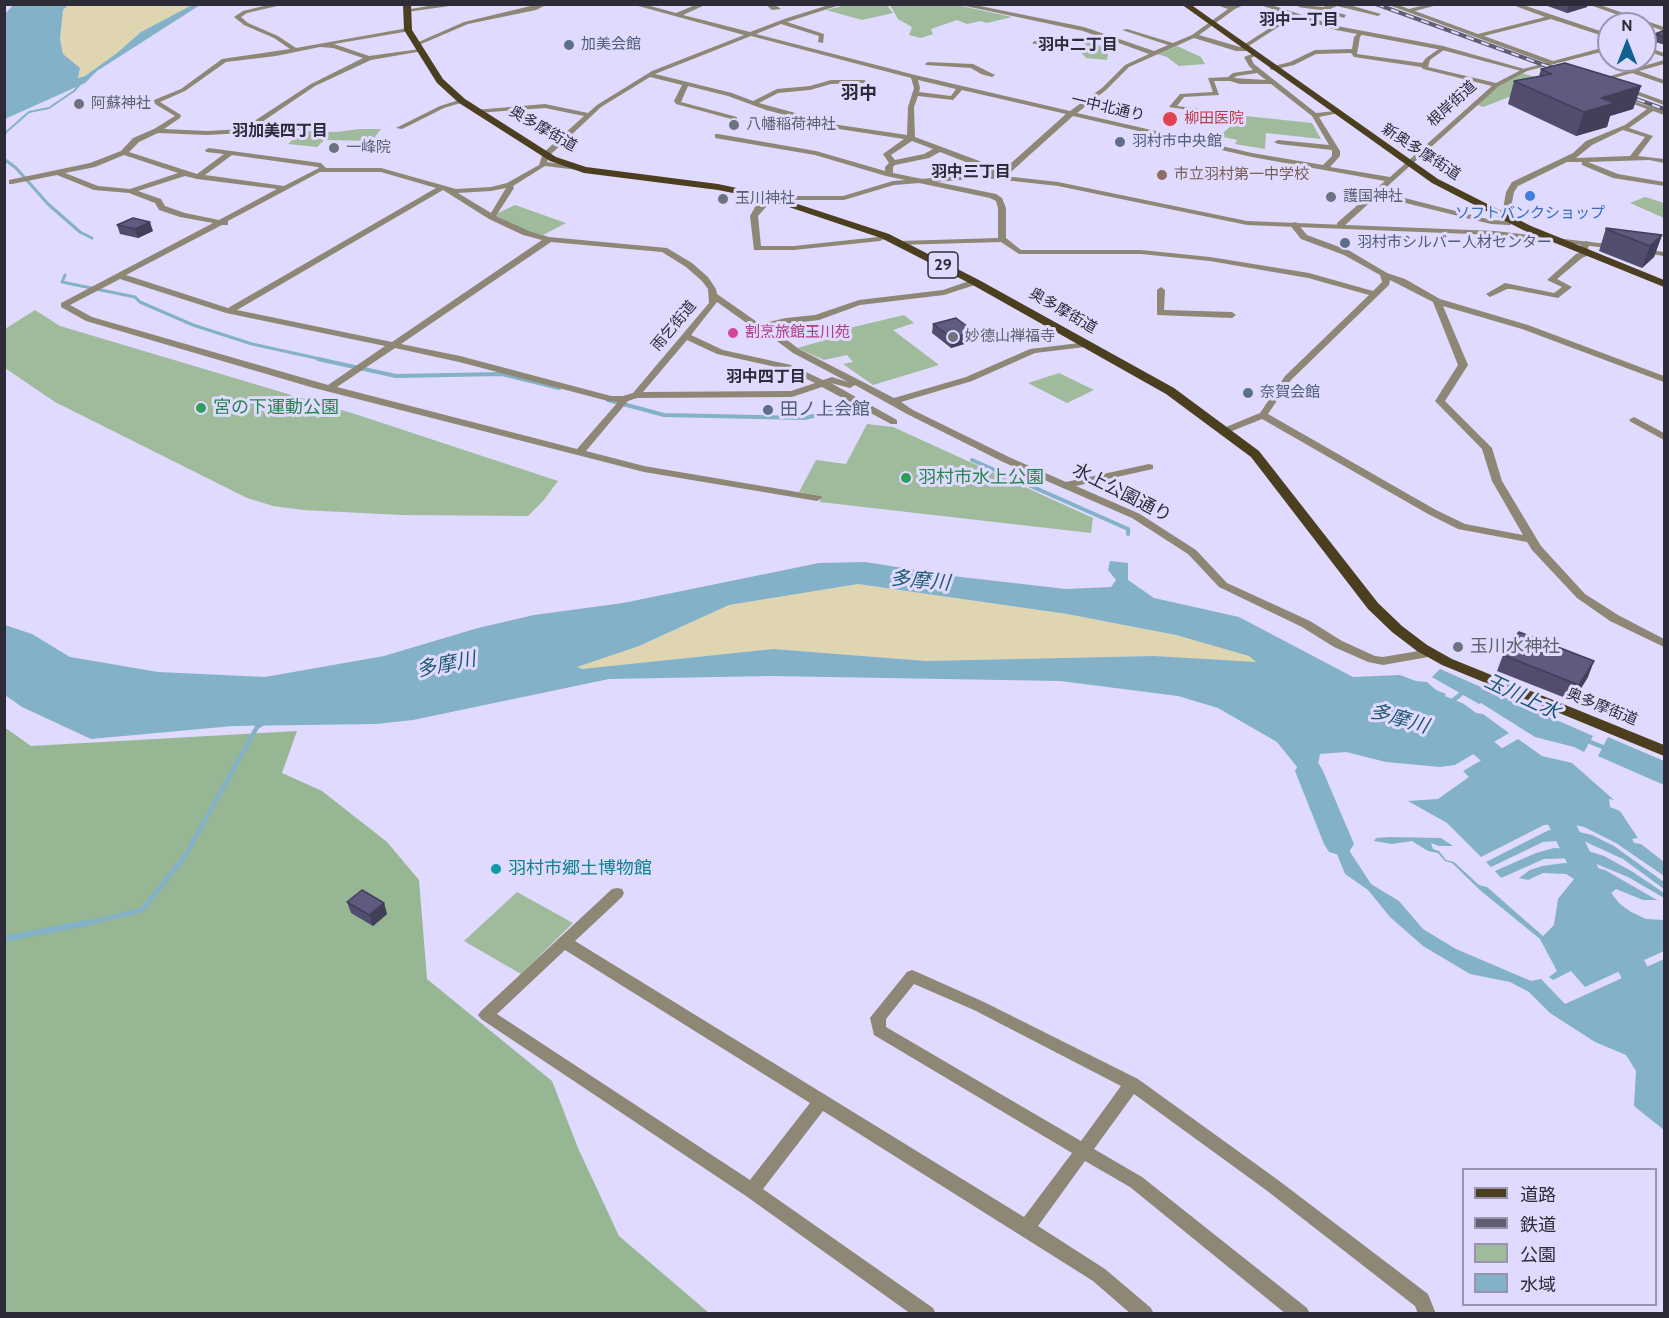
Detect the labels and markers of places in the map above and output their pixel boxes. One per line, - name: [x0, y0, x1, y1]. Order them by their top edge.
- place label: 加美会館: [581, 36, 641, 54]
- marker: 加美会館: [562, 38, 576, 52]
- place label: 阿蘇神社: [91, 95, 151, 113]
- marker: 阿蘇神社: [72, 97, 86, 111]
- marker: 柳田医院: [1161, 110, 1179, 128]
- place label: 柳田医院: [1184, 110, 1244, 128]
- place label: 八幡稲荷神社: [746, 116, 836, 134]
- marker: 八幡稲荷神社: [727, 118, 741, 132]
- place label: 羽村市中央館: [1132, 133, 1222, 151]
- marker: 羽村市中央館: [1113, 135, 1127, 149]
- place label: 一峰院: [346, 139, 391, 157]
- marker: 一峰院: [327, 141, 341, 155]
- place label: 市立羽村第一中学校: [1174, 166, 1309, 184]
- marker: 市立羽村第一中学校: [1155, 168, 1169, 182]
- place label: 護国神社: [1343, 188, 1403, 206]
- marker: ソフトバンクショップ: [1523, 189, 1537, 203]
- place label: 玉川神社: [735, 190, 795, 208]
- marker: 護国神社: [1324, 190, 1338, 204]
- marker: 玉川神社: [716, 192, 730, 206]
- place label: ソフトバンクショップ: [1455, 205, 1605, 223]
- place label: 羽村市シルバー人材センター: [1357, 234, 1552, 252]
- marker: 羽村市シルバー人材センター: [1338, 236, 1352, 250]
- place label: 割烹旅館玉川苑: [745, 324, 850, 342]
- marker: 割烹旅館玉川苑: [726, 326, 740, 340]
- place label: 妙德山禅福寺: [965, 328, 1055, 346]
- marker: 妙德山禅福寺: [946, 330, 960, 344]
- place label: 奈賀会館: [1260, 384, 1320, 402]
- marker: 奈賀会館: [1241, 386, 1255, 400]
- place label: 宮の下運動公園: [213, 397, 339, 419]
- place label: 田ノ上会館: [780, 399, 870, 421]
- marker: 宮の下運動公園: [194, 401, 208, 415]
- marker: 田ノ上会館: [761, 403, 775, 417]
- place label: 羽村市水上公園: [918, 467, 1044, 489]
- marker: 羽村市水上公園: [899, 471, 913, 485]
- place label: 玉川水神社: [1470, 636, 1560, 658]
- marker: 玉川水神社: [1451, 640, 1465, 654]
- place label: 羽村市郷土博物館: [508, 858, 652, 880]
- marker: 羽村市郷土博物館: [489, 862, 503, 876]

